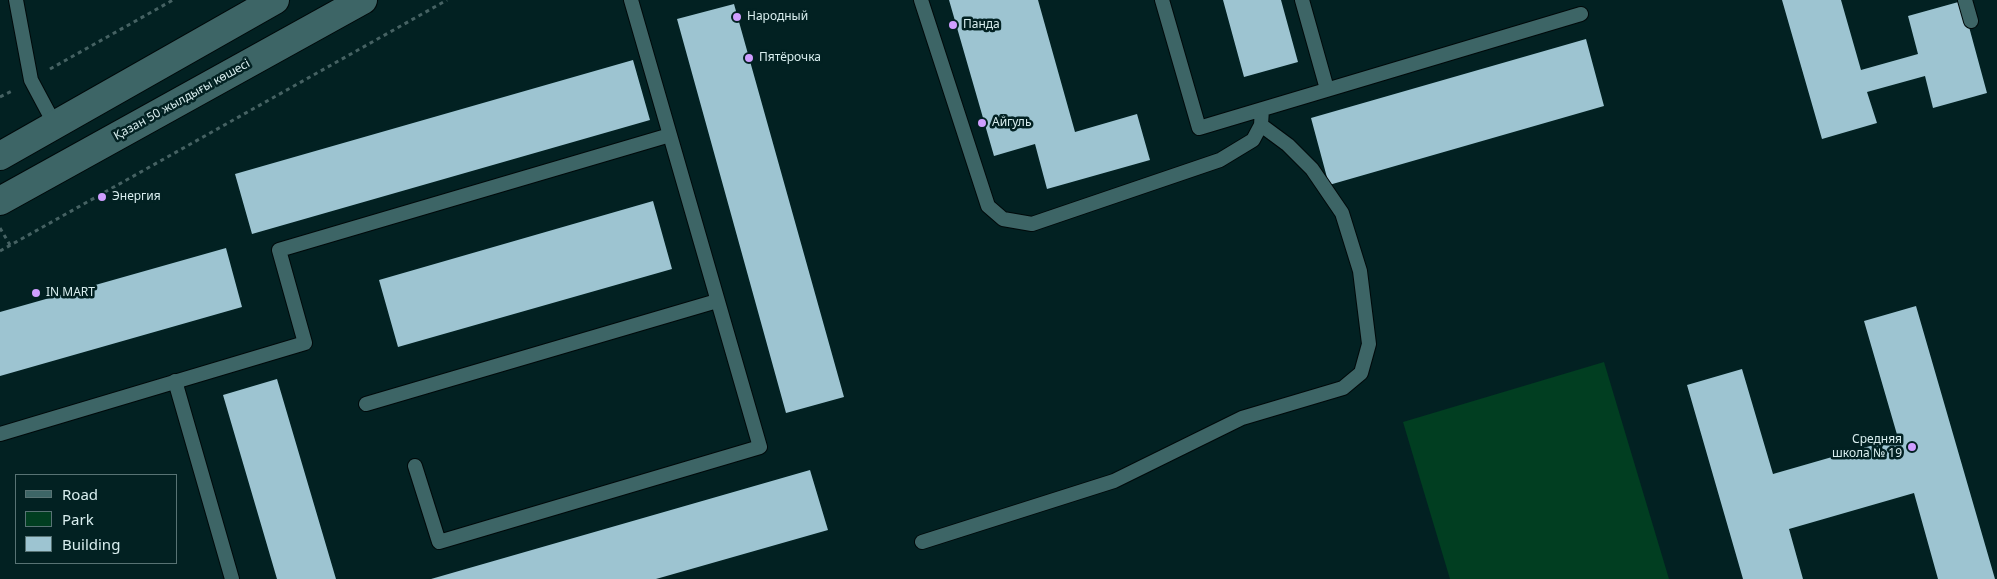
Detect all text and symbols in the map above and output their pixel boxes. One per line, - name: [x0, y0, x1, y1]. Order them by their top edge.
- place label: Народный: [747, 10, 808, 24]
- marker: Народный: [731, 11, 743, 23]
- place label: Панда: [963, 18, 1000, 32]
- marker: Панда: [947, 19, 959, 31]
- place label: Пятёрочка: [759, 51, 821, 65]
- marker: Пятёрочка: [743, 52, 755, 64]
- street label: Қазан 50 жылдығы көшесі: [111, 57, 253, 143]
- place label: Айгуль: [992, 116, 1031, 130]
- marker: Айгуль: [976, 117, 988, 129]
- place label: Энергия: [112, 190, 161, 204]
- marker: Энергия: [96, 191, 108, 203]
- place label: IN MART: [46, 286, 95, 300]
- marker: IN MART: [30, 287, 42, 299]
- place label: Средняя школа № 19: [1832, 433, 1902, 461]
- marker: Средняя школа № 19: [1906, 441, 1918, 453]
- legend: [15, 474, 178, 564]
- text: Road: [62, 484, 98, 504]
- text: Park: [62, 509, 94, 529]
- text: Building: [62, 534, 120, 554]

